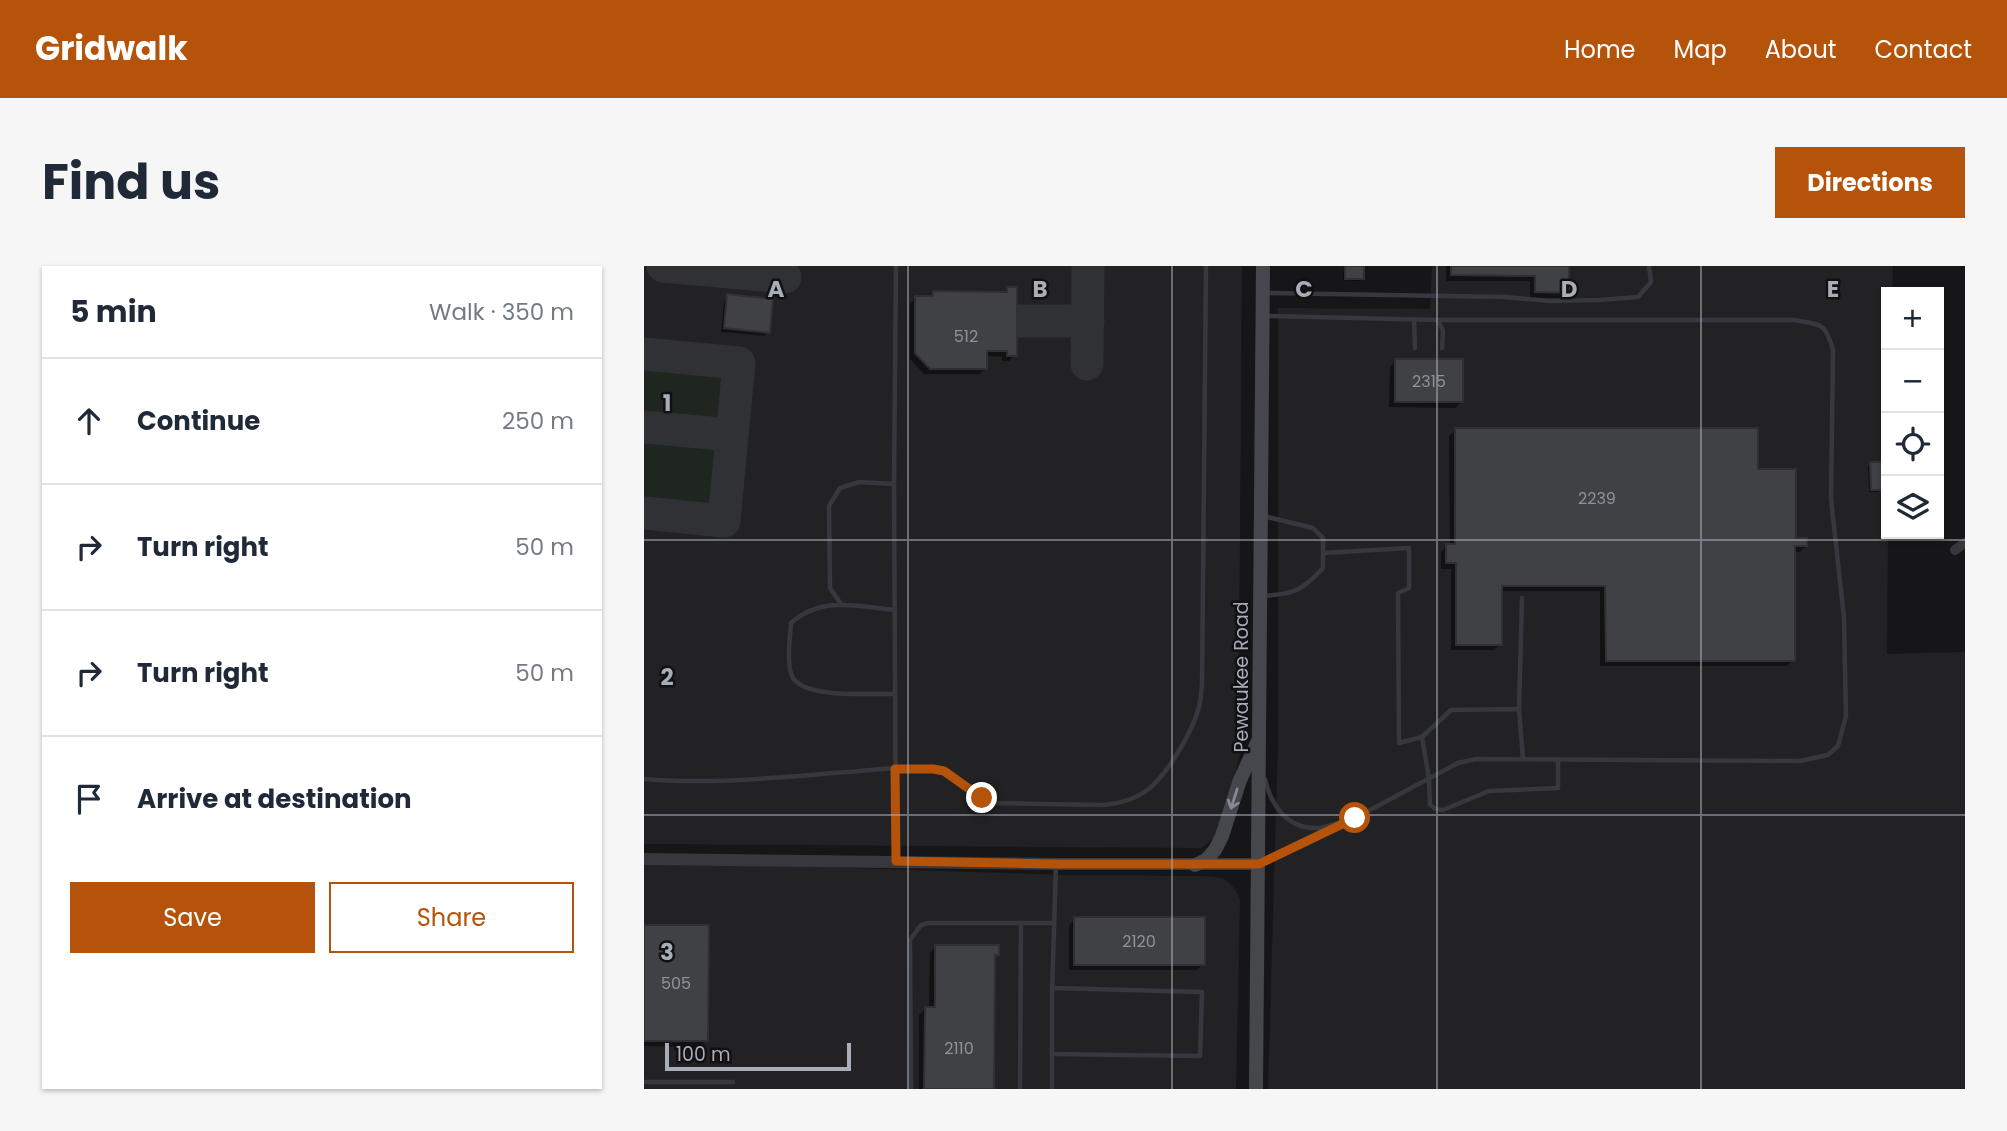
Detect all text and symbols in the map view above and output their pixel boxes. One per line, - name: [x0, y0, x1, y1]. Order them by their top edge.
- text: Gridwalk: [35, 25, 188, 72]
- text: Home: [1564, 33, 1636, 66]
- text: Map: [1674, 33, 1727, 66]
- text: About: [1765, 33, 1836, 66]
- text: Contact: [1874, 33, 1972, 66]
- button: Directions: [1775, 147, 1965, 218]
- text: Find us: [42, 148, 220, 216]
- text: A: [768, 273, 785, 305]
- text: B: [1032, 273, 1048, 305]
- text: C: [1295, 273, 1313, 305]
- text: D: [1561, 273, 1577, 305]
- text: E: [1827, 273, 1839, 305]
- map controls: [1881, 287, 1944, 539]
- button: +: [1881, 287, 1944, 350]
- text: 5 min: [70, 290, 157, 333]
- text: Walk · 350 m: [429, 296, 574, 328]
- house number: 512: [954, 325, 978, 348]
- button: −: [1881, 350, 1944, 413]
- house number: 2315: [1412, 370, 1446, 393]
- text: 1: [663, 387, 671, 419]
- icon: ahead: [70, 402, 108, 440]
- text: Continue: [137, 403, 260, 439]
- text: 250 m: [502, 405, 574, 437]
- button: locate: [1881, 413, 1944, 476]
- button: layers: [1881, 476, 1944, 539]
- house number: 2239: [1578, 487, 1616, 510]
- icon: right: [70, 528, 108, 566]
- text: Turn right: [137, 529, 269, 565]
- text: 50 m: [515, 531, 574, 563]
- street label: Pewaukee Road: [1228, 601, 1255, 753]
- icon: right: [70, 654, 108, 692]
- text: Turn right: [137, 655, 269, 691]
- text: 50 m: [515, 657, 574, 689]
- text: 2: [660, 661, 674, 693]
- icon: arrive: [70, 780, 108, 818]
- text: Arrive at destination: [137, 781, 412, 817]
- route end: [966, 782, 997, 813]
- one-way arrow: [1226, 788, 1239, 810]
- route start: [1339, 802, 1370, 833]
- button: Save: [70, 882, 315, 953]
- button: Share: [329, 882, 574, 953]
- house number: 2120: [1122, 930, 1156, 953]
- text: 3: [660, 936, 674, 968]
- house number: 505: [661, 972, 691, 995]
- house number: 2110: [944, 1037, 974, 1060]
- scale bar: [665, 1040, 850, 1072]
- text: 100 m: [676, 1041, 731, 1068]

